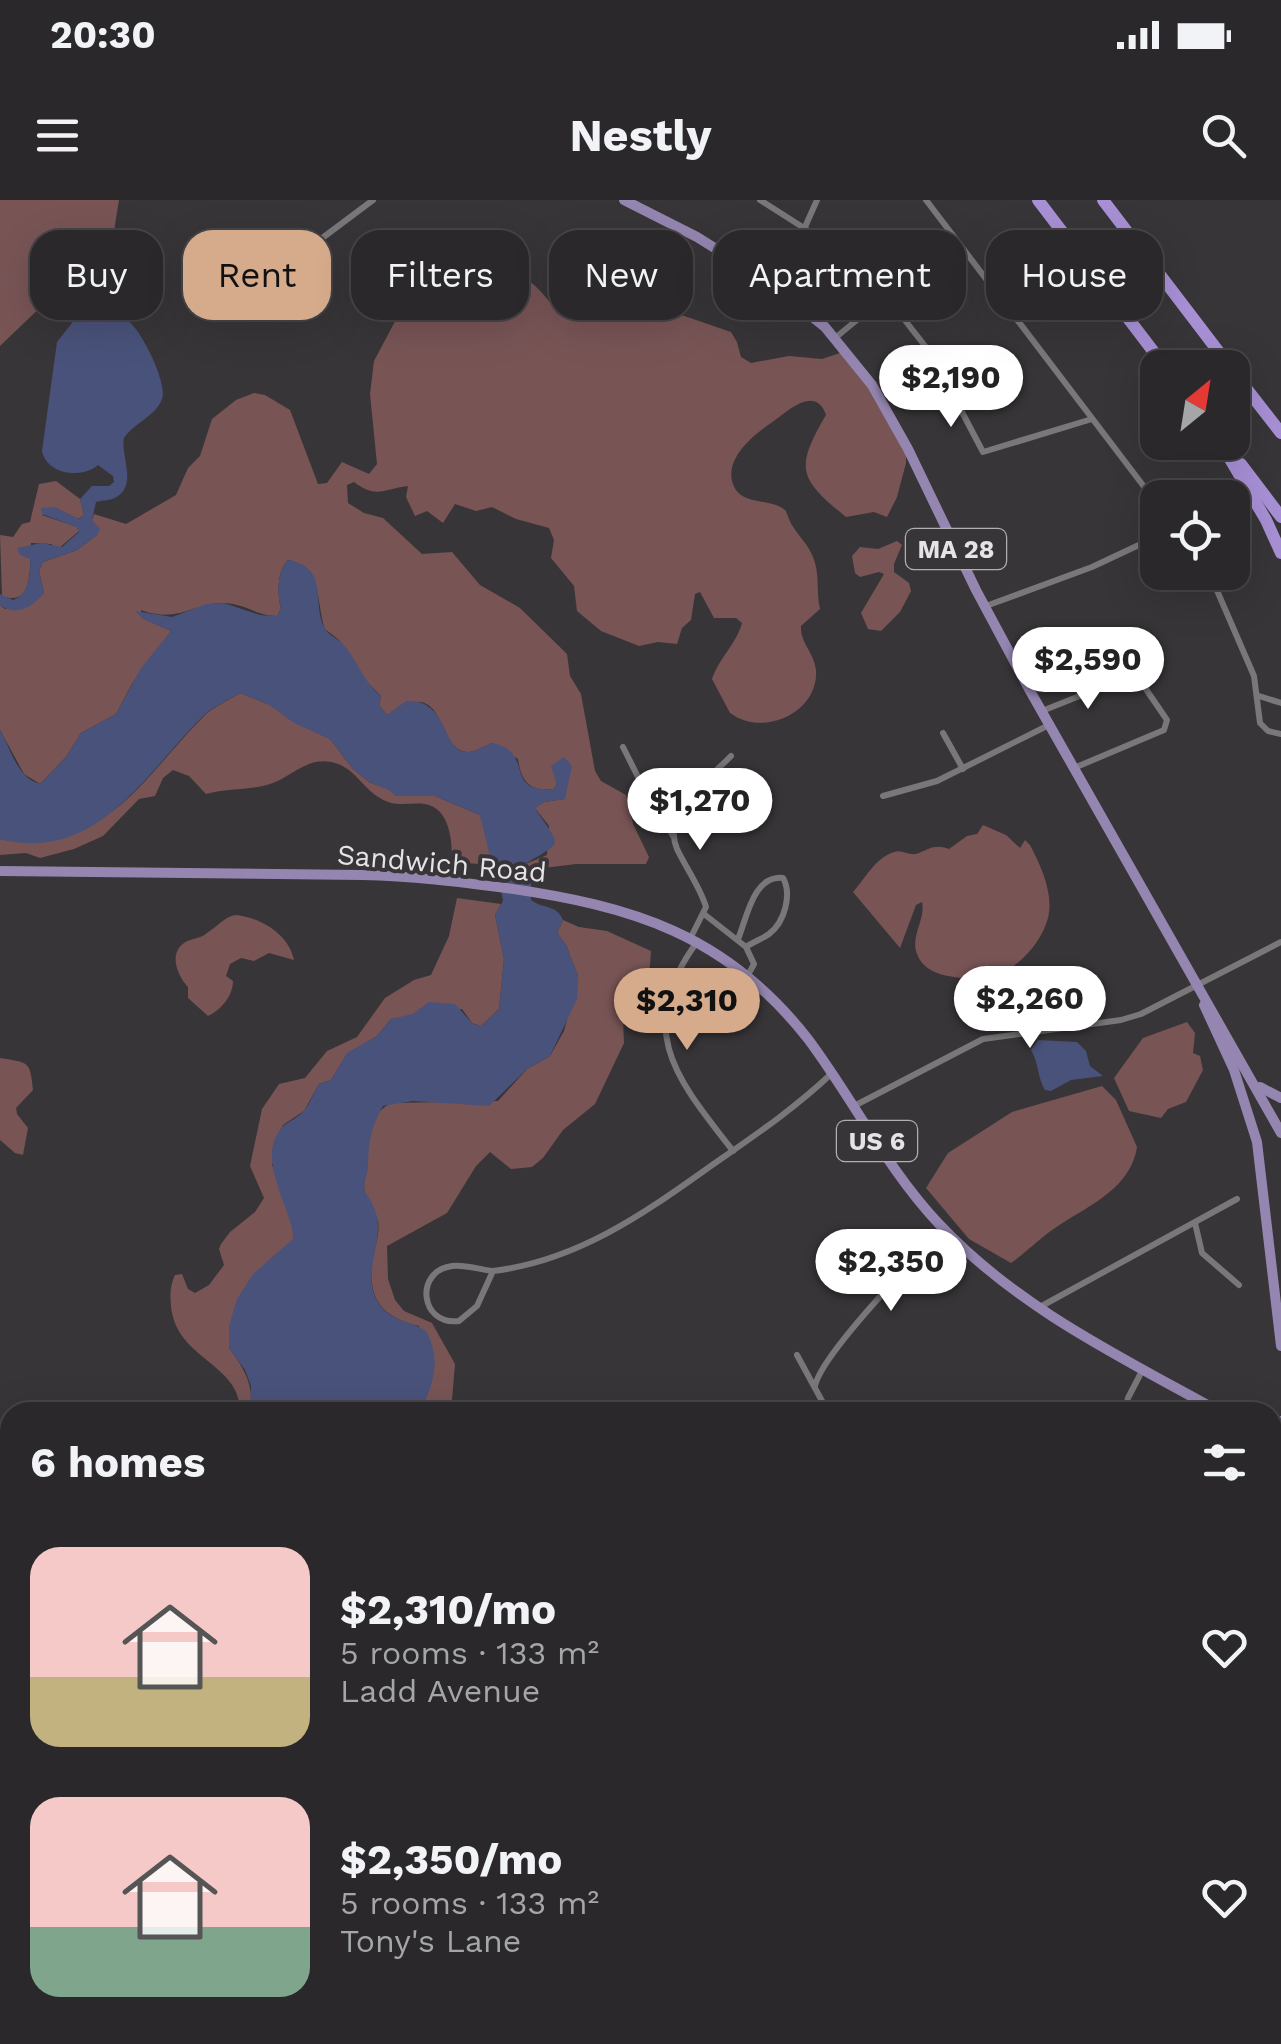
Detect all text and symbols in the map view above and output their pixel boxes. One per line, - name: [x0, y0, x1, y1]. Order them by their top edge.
- text: 20:30: [50, 13, 156, 57]
- icon: menu: [30, 108, 85, 163]
- icon: search: [1196, 108, 1251, 163]
- text: Nestly: [569, 109, 712, 162]
- chip: Buy: [30, 230, 163, 320]
- chip: Rent: [183, 230, 331, 320]
- chip: Filters: [351, 230, 529, 320]
- chip: New: [549, 230, 693, 320]
- chip: Apartment: [713, 230, 966, 320]
- chip: House: [986, 230, 1163, 320]
- pin: $2,190: [870, 345, 1032, 430]
- north arrow: [1140, 350, 1250, 460]
- map controls: [1140, 350, 1250, 590]
- text: $2,190: [901, 358, 1001, 396]
- button: locate: [1140, 480, 1250, 590]
- road number: MA 28: [906, 529, 1006, 569]
- pin: $2,590: [1007, 627, 1169, 712]
- text: $2,590: [1034, 640, 1142, 678]
- pin: $1,270: [619, 768, 781, 853]
- text: $1,270: [649, 781, 751, 819]
- street label: Sandwich Road: [336, 838, 548, 889]
- pin: $2,260: [949, 966, 1111, 1051]
- pin: $2,310: [606, 968, 768, 1053]
- text: $2,260: [976, 979, 1084, 1017]
- text: $2,310: [636, 981, 738, 1019]
- road number: US 6: [837, 1121, 917, 1161]
- pin: $2,350: [810, 1229, 972, 1314]
- text: $2,350: [837, 1242, 945, 1280]
- icon: filters: [1197, 1435, 1252, 1490]
- text: 6 homes: [30, 1438, 205, 1487]
- text: $2,310/mo: [340, 1585, 556, 1634]
- icon: home: [110, 1587, 230, 1707]
- icon: heart: [1197, 1620, 1252, 1675]
- text: 5 rooms · 133 m²: [340, 1634, 599, 1672]
- text: Ladd Avenue: [340, 1672, 540, 1710]
- text: $2,350/mo: [340, 1835, 563, 1884]
- icon: home: [110, 1837, 230, 1957]
- icon: heart: [1197, 1870, 1252, 1925]
- text: 5 rooms · 133 m²: [340, 1884, 599, 1922]
- text: Tony's Lane: [340, 1922, 521, 1960]

